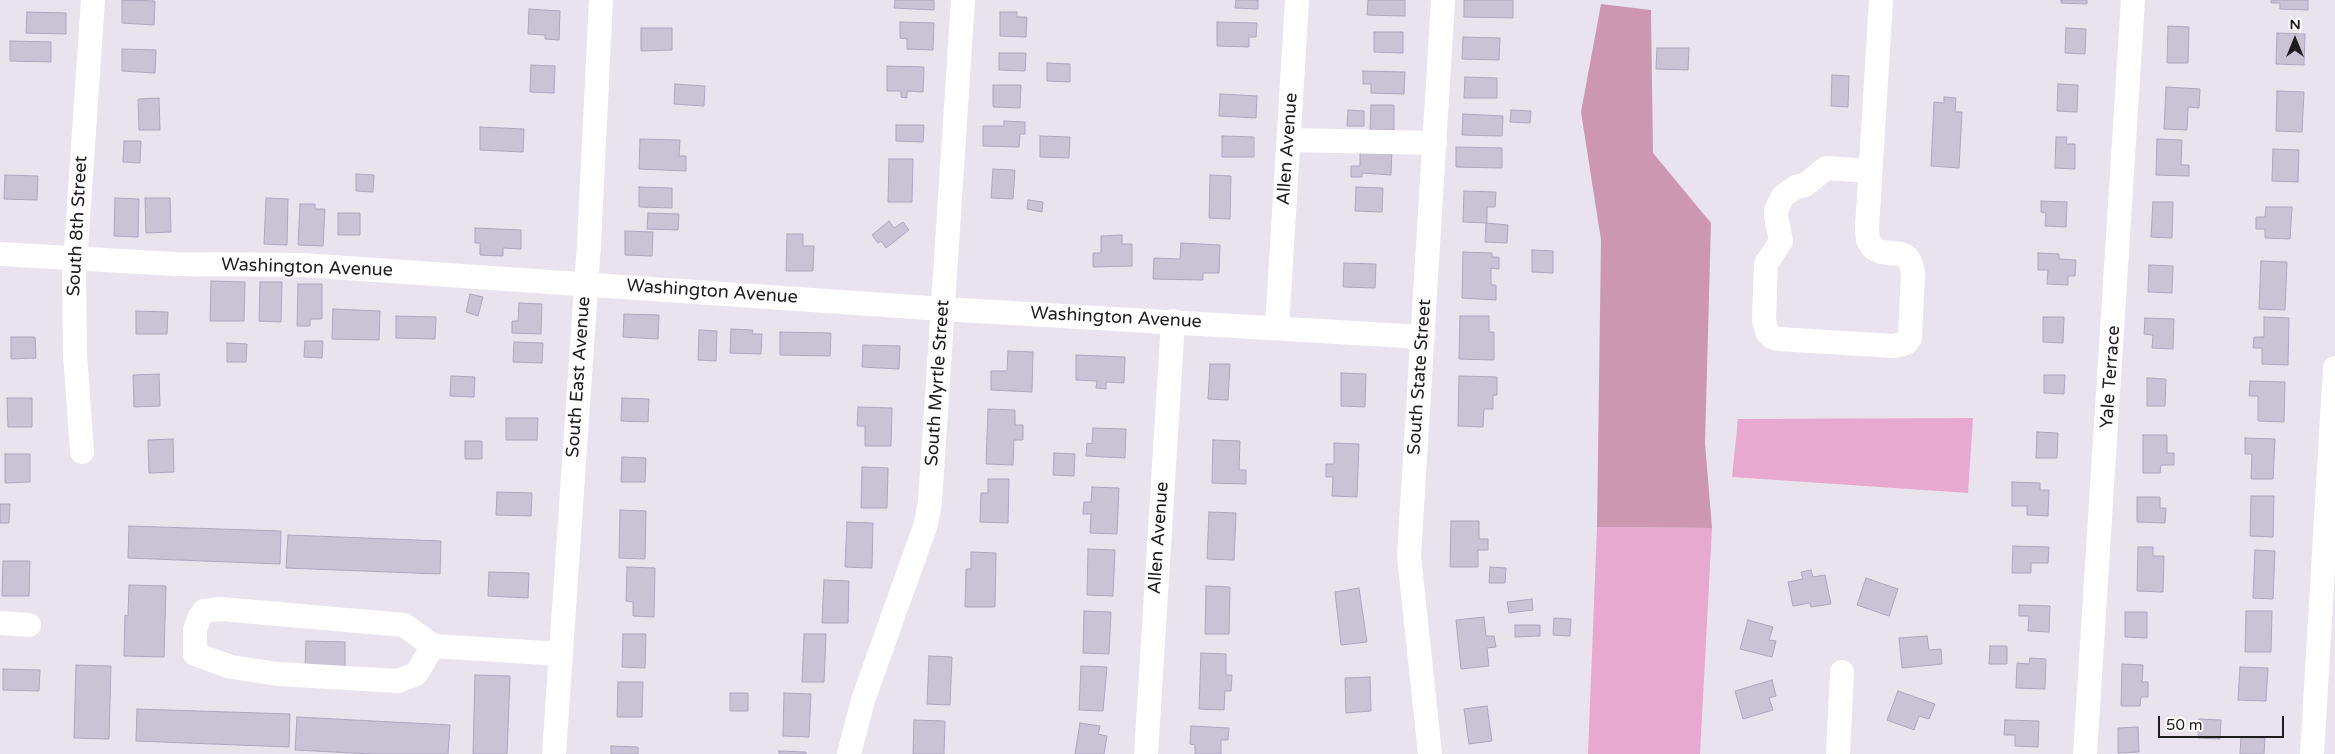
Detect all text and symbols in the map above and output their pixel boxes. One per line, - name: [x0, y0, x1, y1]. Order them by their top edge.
- north arrow: [2270, 15, 2320, 65]
- text: N: [2289, 16, 2301, 33]
- street label: Allen Avenue: [1273, 92, 1303, 206]
- street label: South 8th Street: [64, 155, 92, 297]
- street label: Washington Avenue: [221, 254, 393, 282]
- street label: Washington Avenue: [626, 275, 798, 309]
- street label: South East Avenue: [563, 296, 595, 458]
- street label: South State Street: [1404, 298, 1436, 456]
- street label: South Myrtle Street: [921, 299, 955, 467]
- street label: Washington Avenue: [1030, 303, 1202, 333]
- street label: Yale Terrace: [2097, 325, 2125, 429]
- street label: Allen Avenue: [1144, 481, 1174, 595]
- scale bar: [2160, 706, 2286, 738]
- text: 50 m: [2166, 716, 2203, 734]

